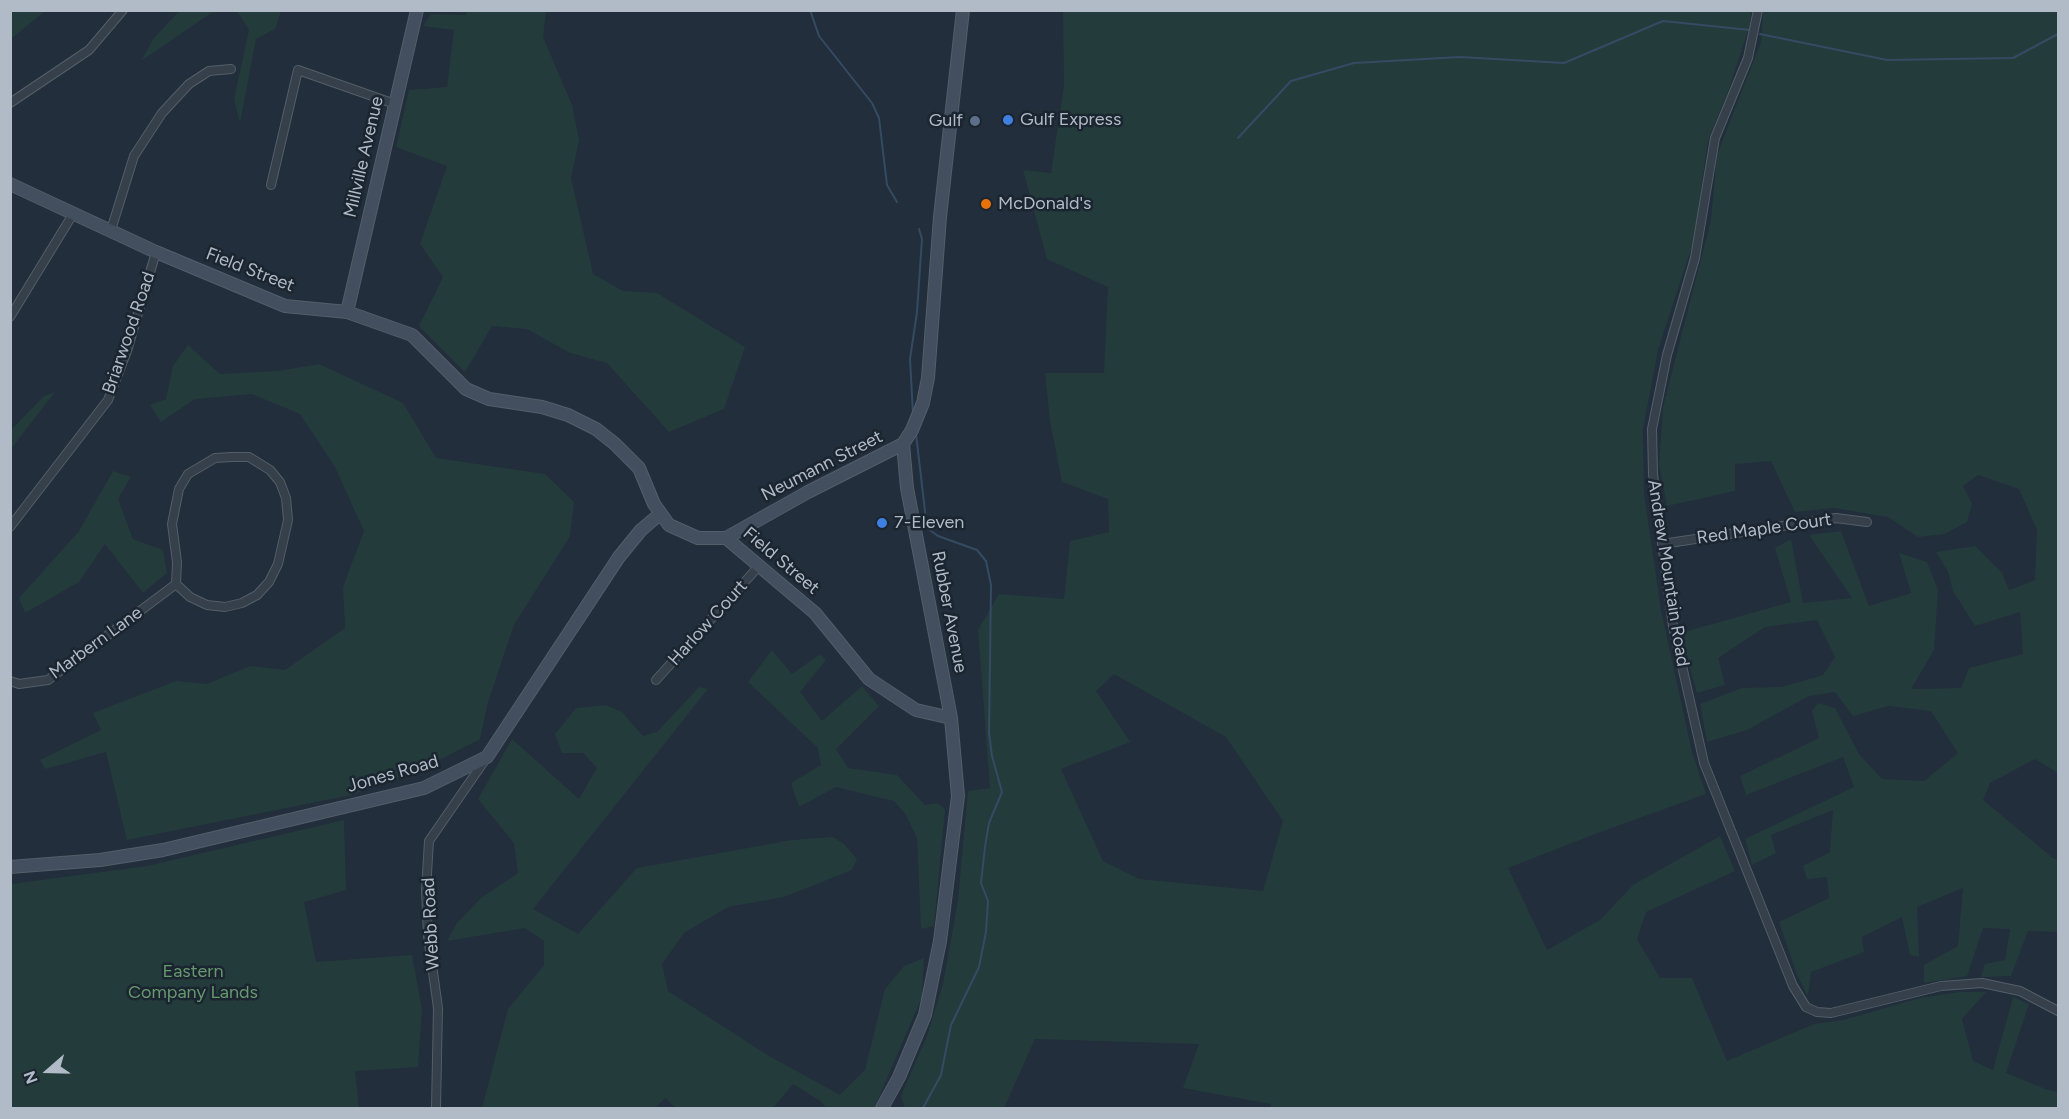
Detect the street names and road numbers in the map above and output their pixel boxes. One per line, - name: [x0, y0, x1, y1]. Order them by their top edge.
- street label: Millville Avenue: [340, 94, 388, 220]
- street label: Field Street: [203, 243, 297, 297]
- street label: Briarwood Road: [98, 269, 160, 397]
- street label: Neumann Street: [758, 426, 886, 506]
- street label: Andrew Mountain Road: [1643, 478, 1693, 668]
- street label: Red Maple Court: [1695, 509, 1833, 549]
- street label: Field Street: [738, 523, 824, 599]
- street label: Rubber Avenue: [927, 549, 971, 675]
- street label: Harlow Court: [664, 576, 752, 670]
- street label: Marbern Lane: [45, 602, 147, 684]
- street label: Jones Road: [345, 751, 441, 797]
- street label: Webb Road: [418, 877, 444, 971]

